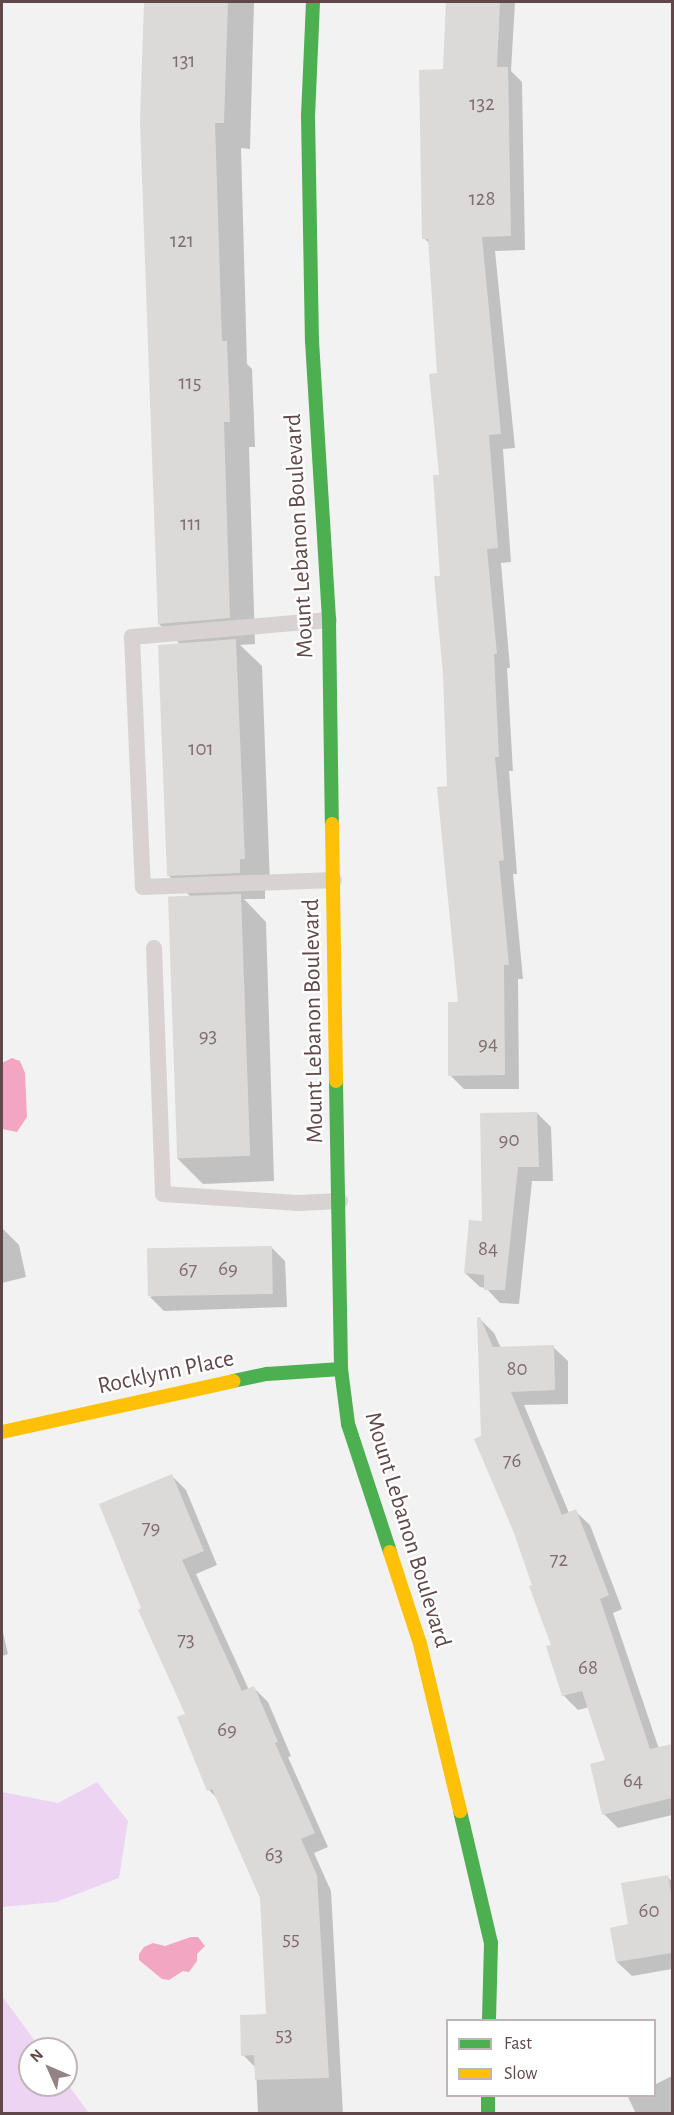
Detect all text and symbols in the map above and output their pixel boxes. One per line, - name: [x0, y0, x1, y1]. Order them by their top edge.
- house number: 131: [172, 48, 196, 74]
- house number: 132: [469, 91, 495, 117]
- house number: 128: [469, 186, 495, 212]
- house number: 121: [170, 228, 194, 254]
- house number: 115: [178, 370, 202, 396]
- street label: Mount Lebanon Boulevard: [279, 413, 321, 659]
- house number: 111: [180, 511, 202, 537]
- house number: 101: [188, 736, 214, 762]
- street label: Mount Lebanon Boulevard: [297, 898, 331, 1144]
- house number: 93: [199, 1023, 217, 1049]
- house number: 94: [478, 1031, 498, 1057]
- house number: 90: [499, 1127, 519, 1153]
- house number: 84: [478, 1236, 498, 1262]
- house number: 69: [218, 1256, 238, 1282]
- house number: 67: [179, 1257, 197, 1283]
- street label: Rocklynn Place: [95, 1344, 237, 1402]
- house number: 80: [506, 1356, 528, 1382]
- street label: Mount Lebanon Boulevard: [357, 1409, 457, 1651]
- house number: 76: [503, 1448, 521, 1474]
- house number: 79: [142, 1515, 160, 1541]
- house number: 72: [550, 1547, 568, 1573]
- house number: 73: [177, 1627, 195, 1653]
- house number: 68: [578, 1655, 598, 1681]
- house number: 69: [217, 1717, 237, 1743]
- house number: 64: [623, 1768, 643, 1794]
- house number: 63: [265, 1842, 283, 1868]
- house number: 60: [639, 1898, 659, 1924]
- house number: 55: [282, 1926, 300, 1952]
- legend: [446, 2019, 656, 2097]
- house number: 53: [275, 2022, 293, 2048]
- text: Fast: [504, 2035, 532, 2053]
- north arrow: [18, 2037, 78, 2097]
- text: N: [27, 2046, 46, 2065]
- text: Slow: [504, 2065, 537, 2083]

